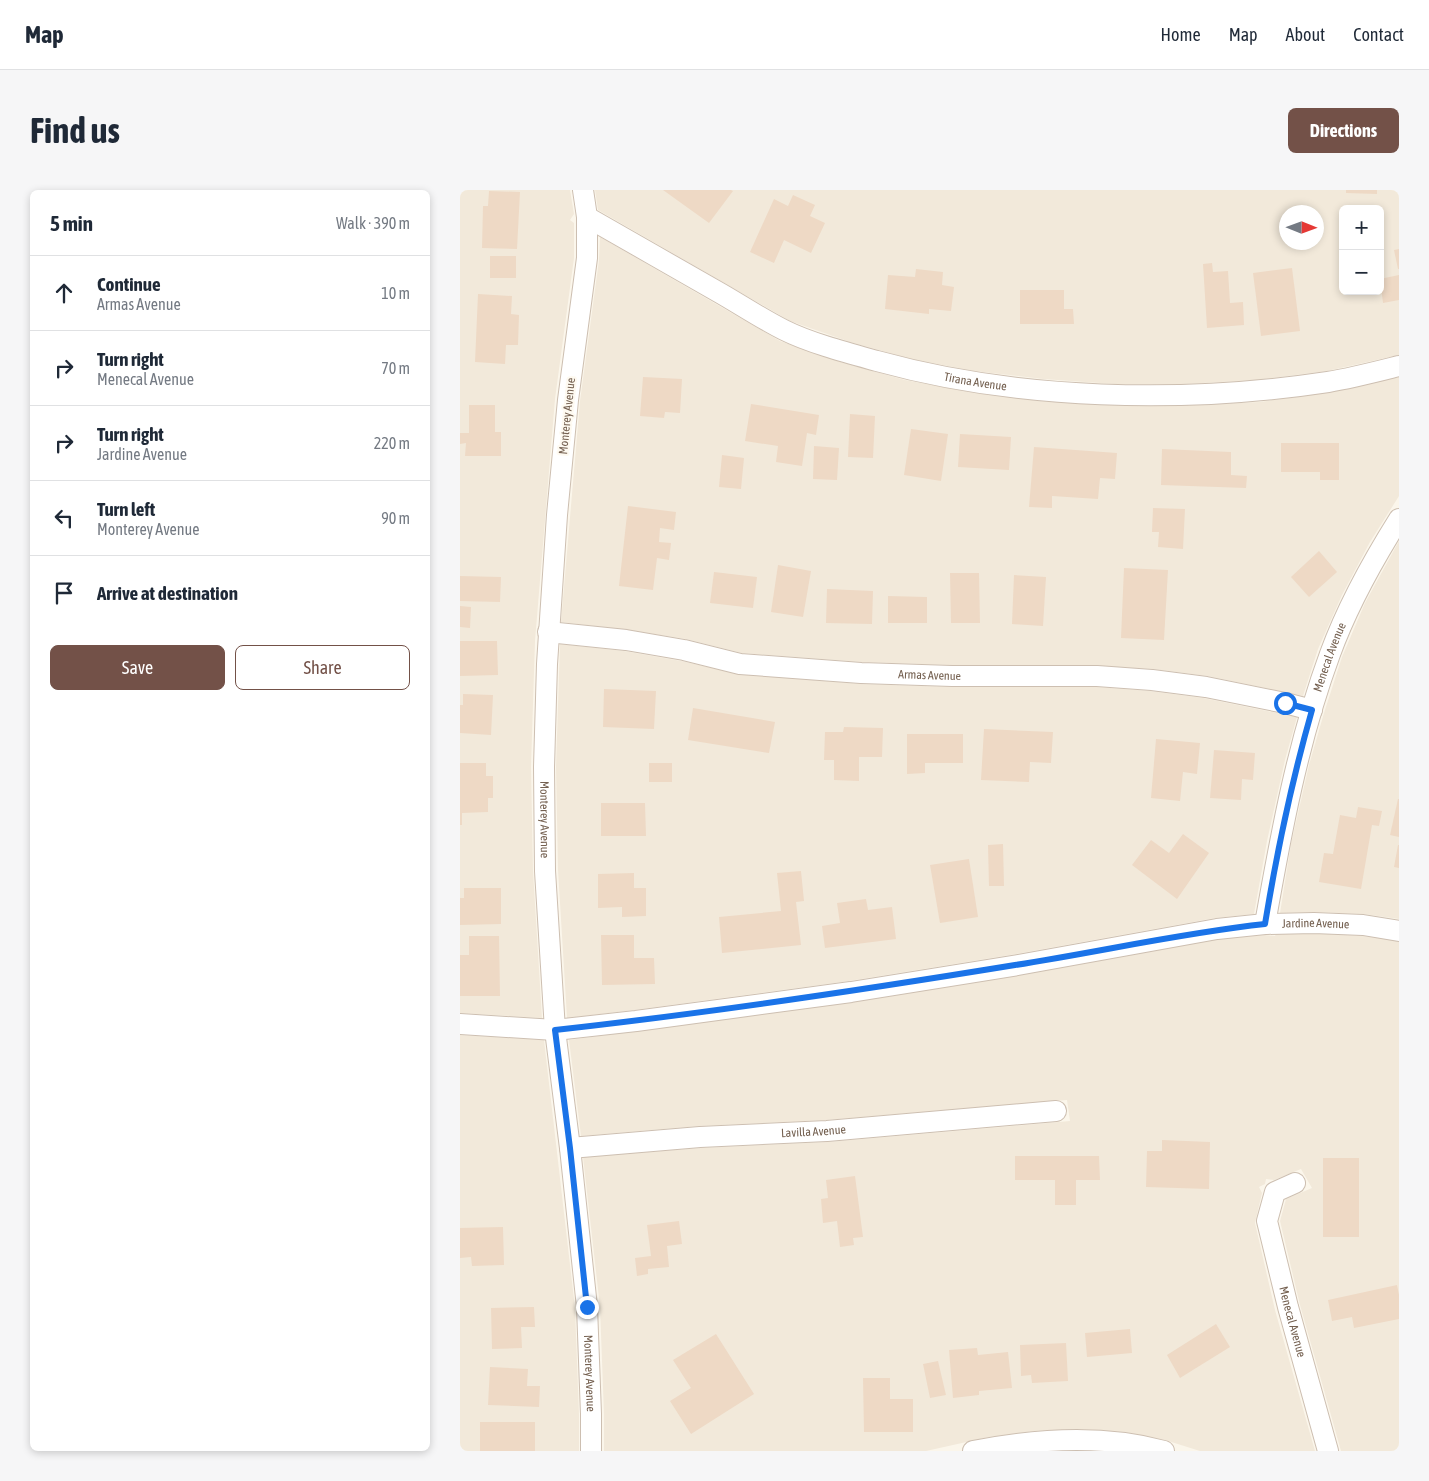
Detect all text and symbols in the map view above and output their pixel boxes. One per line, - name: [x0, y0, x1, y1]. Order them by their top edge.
- text: Map: [25, 21, 64, 48]
- text: Home: [1161, 24, 1201, 45]
- text: Map: [1229, 24, 1258, 45]
- text: About: [1286, 24, 1325, 45]
- text: Contact: [1353, 24, 1404, 45]
- button: Directions: [1288, 108, 1399, 153]
- text: Find us: [30, 110, 120, 150]
- north arrow: [1279, 205, 1324, 250]
- map controls: [1339, 205, 1384, 295]
- button: +: [1339, 205, 1384, 250]
- text: 5 min: [50, 211, 93, 235]
- text: Walk · 390 m: [336, 214, 410, 232]
- button: −: [1339, 250, 1384, 295]
- text: Continue: [97, 273, 161, 295]
- icon: ahead: [50, 279, 78, 307]
- text: 10 m: [381, 284, 410, 302]
- text: Armas Avenue: [97, 295, 181, 313]
- text: Turn right: [97, 348, 164, 370]
- icon: right: [50, 354, 78, 382]
- text: 70 m: [381, 359, 410, 377]
- text: Menecal Avenue: [97, 370, 194, 388]
- street label: Tirana Avenue: [943, 370, 1007, 394]
- street label: Monterey Avenue: [556, 377, 578, 455]
- text: Turn right: [97, 423, 164, 445]
- icon: right: [50, 429, 78, 457]
- text: 220 m: [374, 434, 410, 452]
- text: Jardine Avenue: [97, 445, 187, 463]
- text: Turn left: [97, 498, 155, 520]
- icon: left: [50, 504, 78, 532]
- text: 90 m: [381, 509, 410, 527]
- text: Monterey Avenue: [97, 520, 200, 538]
- icon: arrive: [50, 579, 78, 607]
- text: Arrive at destination: [97, 582, 238, 604]
- street label: Menecal Avenue: [1311, 620, 1349, 694]
- button: Save: [50, 645, 225, 690]
- button: Share: [235, 645, 410, 690]
- street label: Armas Avenue: [898, 667, 961, 683]
- route start: [1274, 692, 1297, 715]
- street label: Monterey Avenue: [537, 781, 552, 858]
- street label: Jardine Avenue: [1282, 916, 1350, 931]
- street label: Lavilla Avenue: [781, 1122, 846, 1140]
- street label: Menecal Avenue: [1276, 1285, 1309, 1359]
- route end: [576, 1296, 599, 1319]
- street label: Monterey Avenue: [581, 1335, 598, 1412]

